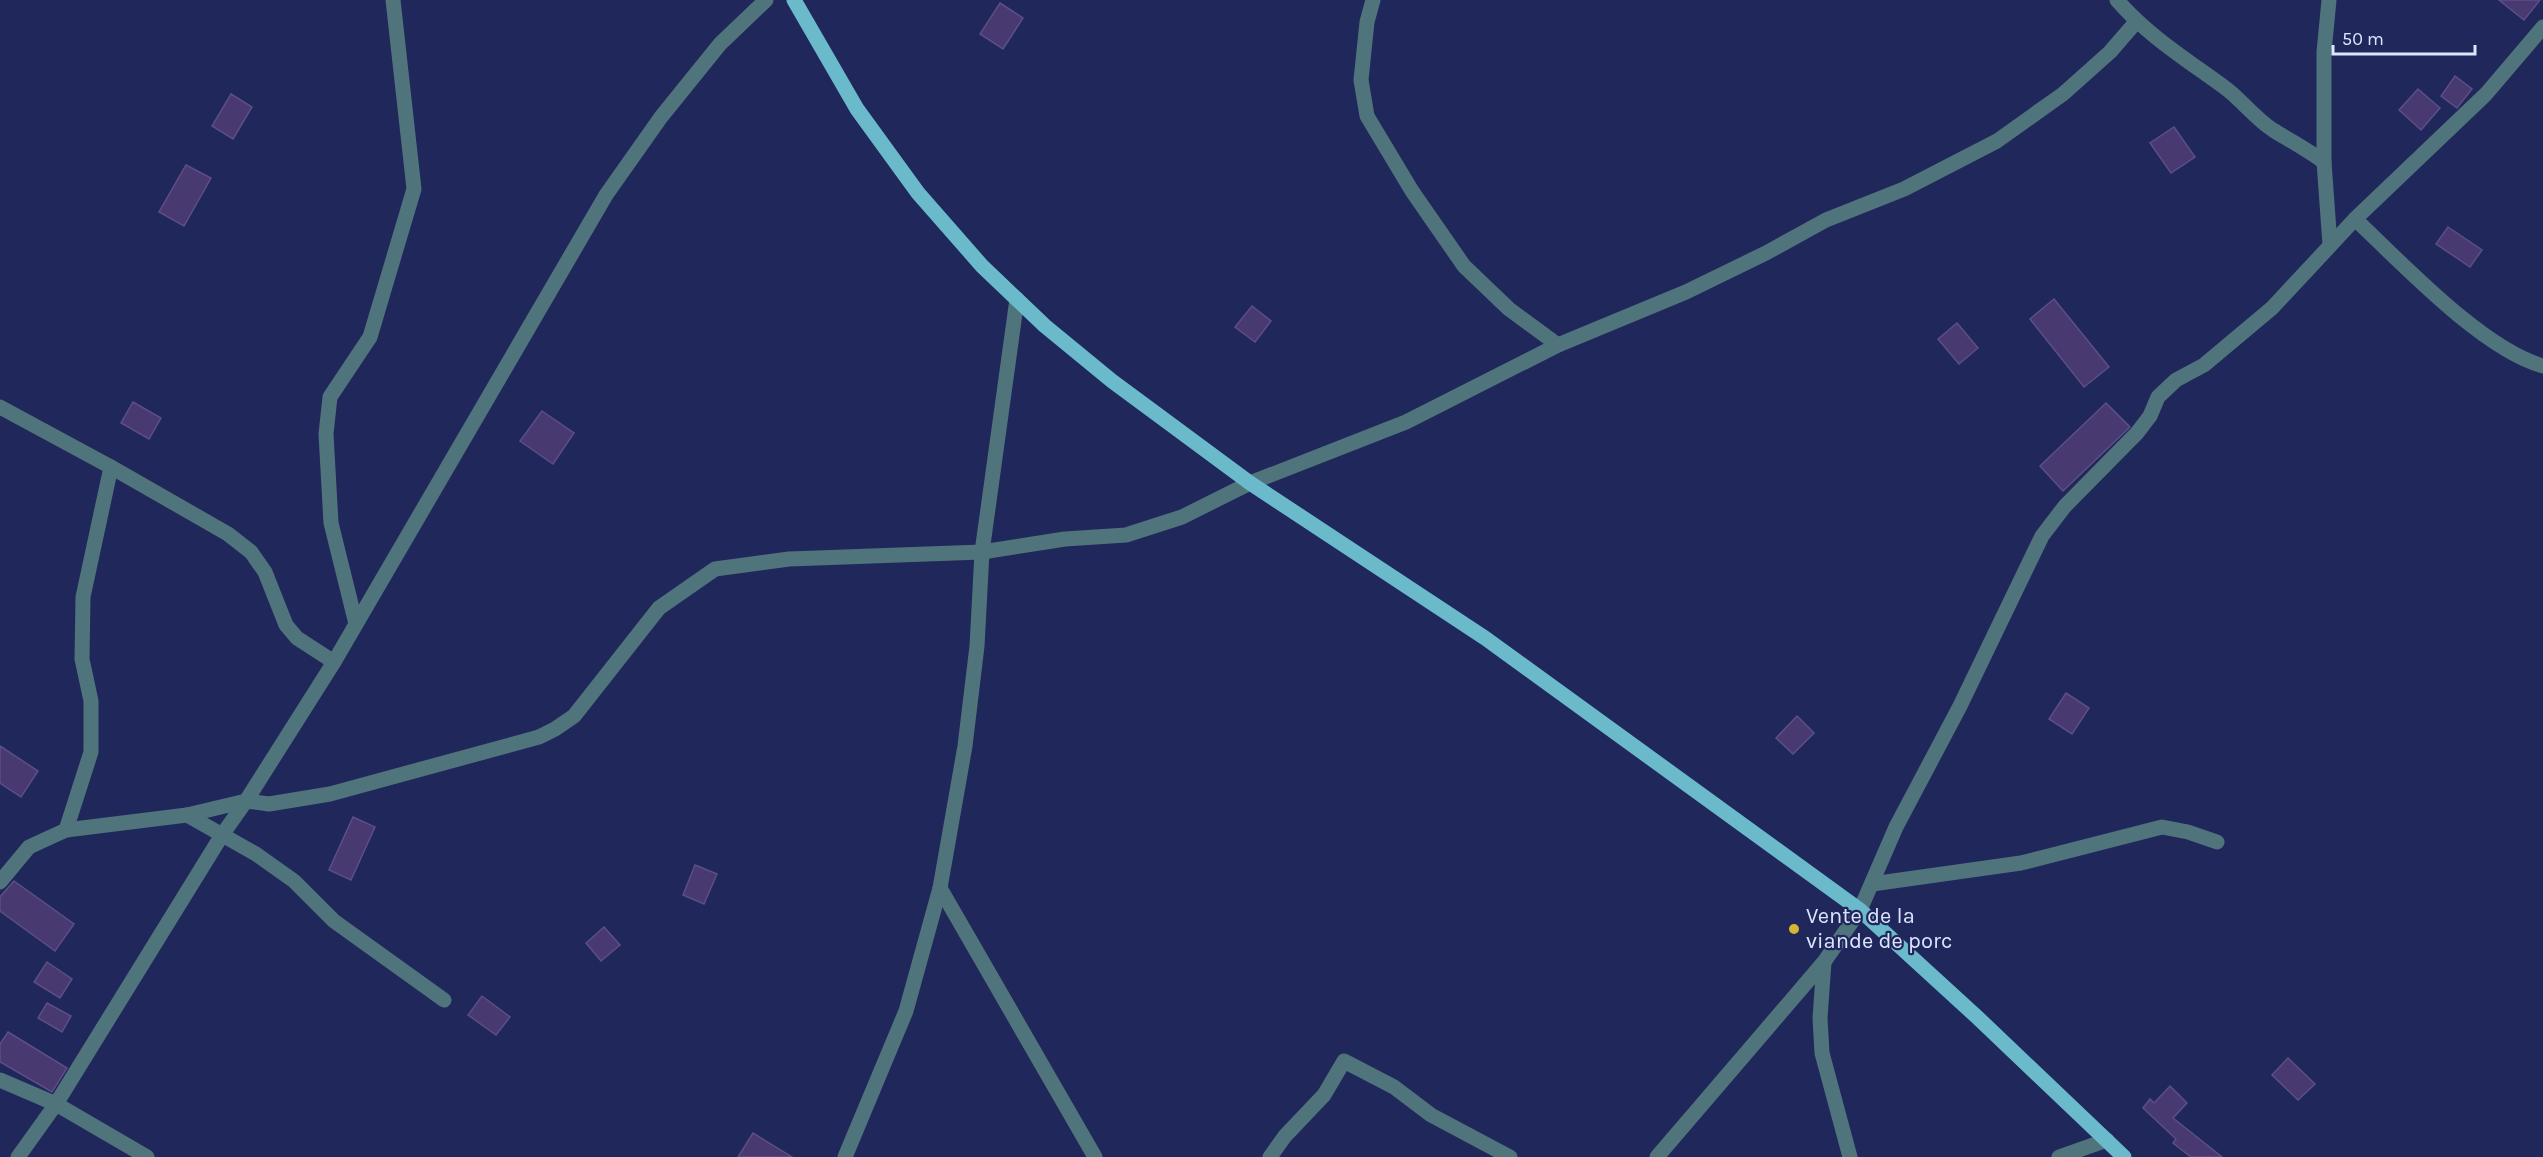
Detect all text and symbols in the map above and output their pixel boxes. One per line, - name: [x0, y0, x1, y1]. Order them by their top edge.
- scale bar: [2333, 18, 2476, 56]
- text: 50 m: [2342, 28, 2384, 50]
- place label: Vente de la viande de porc: [1806, 903, 1952, 954]
- marker: Vente de la viande de porc: [1787, 922, 1801, 936]

